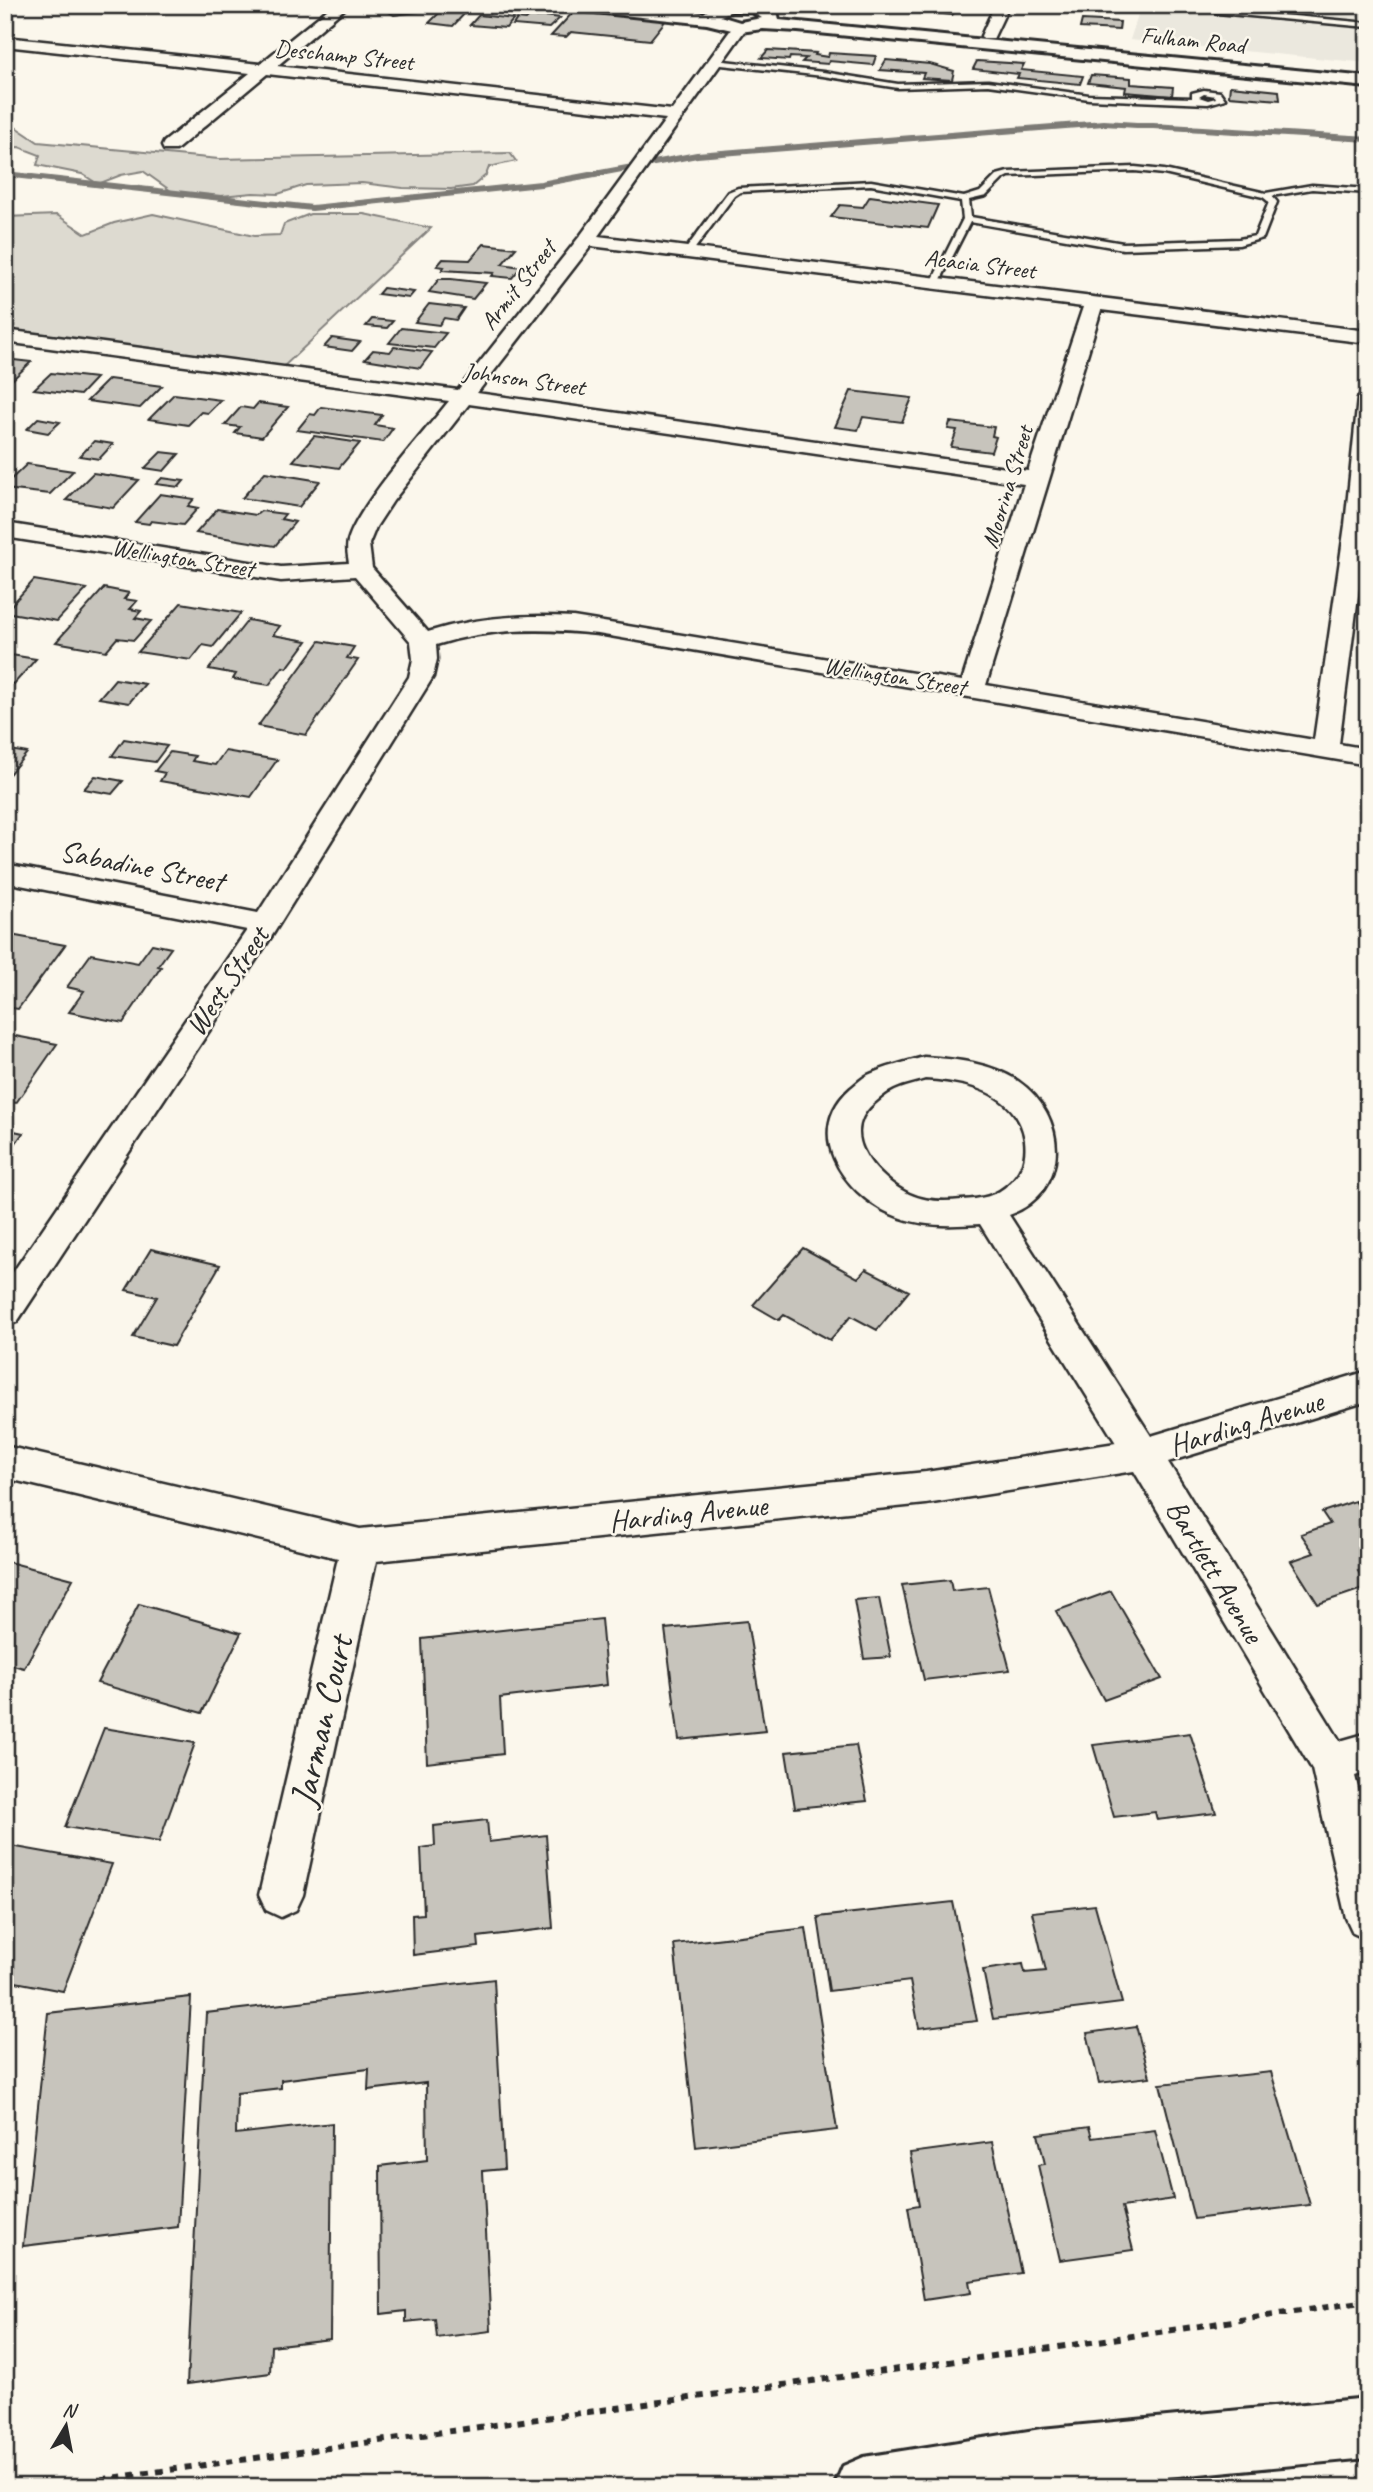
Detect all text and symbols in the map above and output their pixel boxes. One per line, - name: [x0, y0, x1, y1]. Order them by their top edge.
- street label: Fulham Road: [1139, 20, 1250, 61]
- street label: Deschamp Street: [273, 33, 417, 77]
- street label: Armit Street: [474, 232, 564, 336]
- street label: Acacia Street: [923, 242, 1039, 286]
- street label: Johnson Street: [460, 355, 589, 403]
- street label: Moorina Street: [974, 420, 1040, 552]
- street label: Wellington Street: [110, 532, 259, 584]
- street label: Wellington Street: [822, 650, 971, 702]
- street label: Sabadine Street: [57, 832, 231, 901]
- street label: West Street: [177, 917, 279, 1043]
- street label: Harding Avenue: [1165, 1381, 1330, 1464]
- street label: Harding Avenue: [607, 1486, 771, 1540]
- street label: Bartlett Avenue: [1157, 1493, 1274, 1651]
- street label: Jarman Court: [278, 1628, 364, 1813]
- north arrow: [32, 2390, 102, 2460]
- text: N: [61, 2397, 80, 2424]

